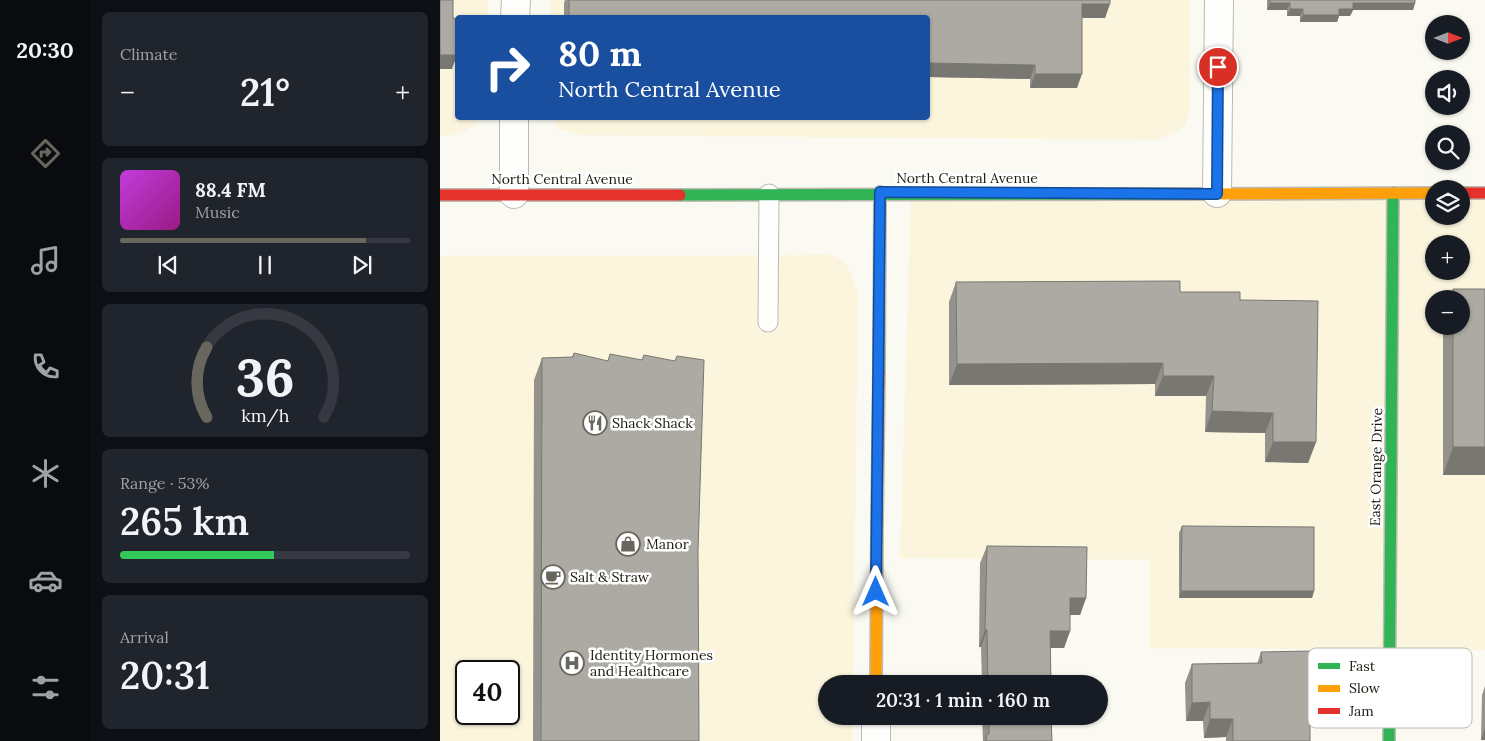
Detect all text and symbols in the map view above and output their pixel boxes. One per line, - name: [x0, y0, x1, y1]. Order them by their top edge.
- north arrow: [1425, 15, 1470, 60]
- map controls: [1425, 15, 1470, 335]
- text: 80 m: [558, 31, 642, 76]
- icon: right: [475, 35, 540, 100]
- text: 20:30: [16, 36, 74, 64]
- text: Climate: [120, 44, 177, 64]
- pin: [1197, 46, 1239, 88]
- icon: arrive: [1204, 53, 1232, 81]
- text: 21°: [240, 68, 290, 116]
- button: sound: [1425, 70, 1470, 115]
- text: −: [120, 75, 135, 111]
- text: +: [395, 75, 410, 111]
- text: North Central Avenue: [558, 75, 781, 103]
- button: search: [1425, 125, 1470, 170]
- icon: directions: [28, 136, 63, 171]
- street label: North Central Avenue: [896, 169, 1038, 187]
- street label: North Central Avenue: [491, 170, 633, 188]
- text: 88.4 FM: [195, 178, 266, 202]
- button: layers: [1425, 180, 1470, 225]
- text: Music: [195, 202, 240, 222]
- button: +: [1425, 235, 1470, 280]
- icon: music: [28, 243, 63, 278]
- icon: previous: [154, 251, 182, 279]
- icon: pause: [251, 251, 279, 279]
- icon: next: [348, 251, 376, 279]
- button: −: [1425, 290, 1470, 335]
- text: 36: [235, 344, 295, 410]
- icon: phone: [28, 349, 63, 384]
- text: km/h: [241, 404, 289, 427]
- street label: East Orange Drive: [1366, 407, 1386, 526]
- restaurant icon: Shack Shack: [582, 410, 608, 436]
- place label: Shack Shack: [612, 414, 693, 432]
- icon: climate: [28, 456, 63, 491]
- text: Range · 53%: [120, 473, 209, 493]
- text: 265 km: [120, 497, 249, 545]
- shop icon: Manor: [615, 531, 641, 557]
- place label: Manor: [646, 535, 689, 553]
- icon: car: [28, 563, 63, 598]
- cafe icon: Salt & Straw: [540, 564, 566, 590]
- position arrow: [849, 565, 901, 617]
- place label: Salt & Straw: [570, 568, 650, 586]
- text: Arrival: [120, 627, 169, 647]
- place label: Identity Hormones and Healthcare: [590, 646, 713, 680]
- legend: [1308, 648, 1472, 728]
- hospital icon: Identity Hormones and Healthcare: [559, 650, 585, 676]
- text: 20:31: [120, 651, 210, 699]
- text: Fast: [1349, 657, 1376, 675]
- speed limit sign: 40: [455, 660, 520, 725]
- icon: filters: [28, 670, 63, 705]
- text: Slow: [1349, 679, 1381, 697]
- text: 20:31 · 1 min · 160 m: [876, 688, 1050, 712]
- text: Jam: [1348, 702, 1374, 720]

